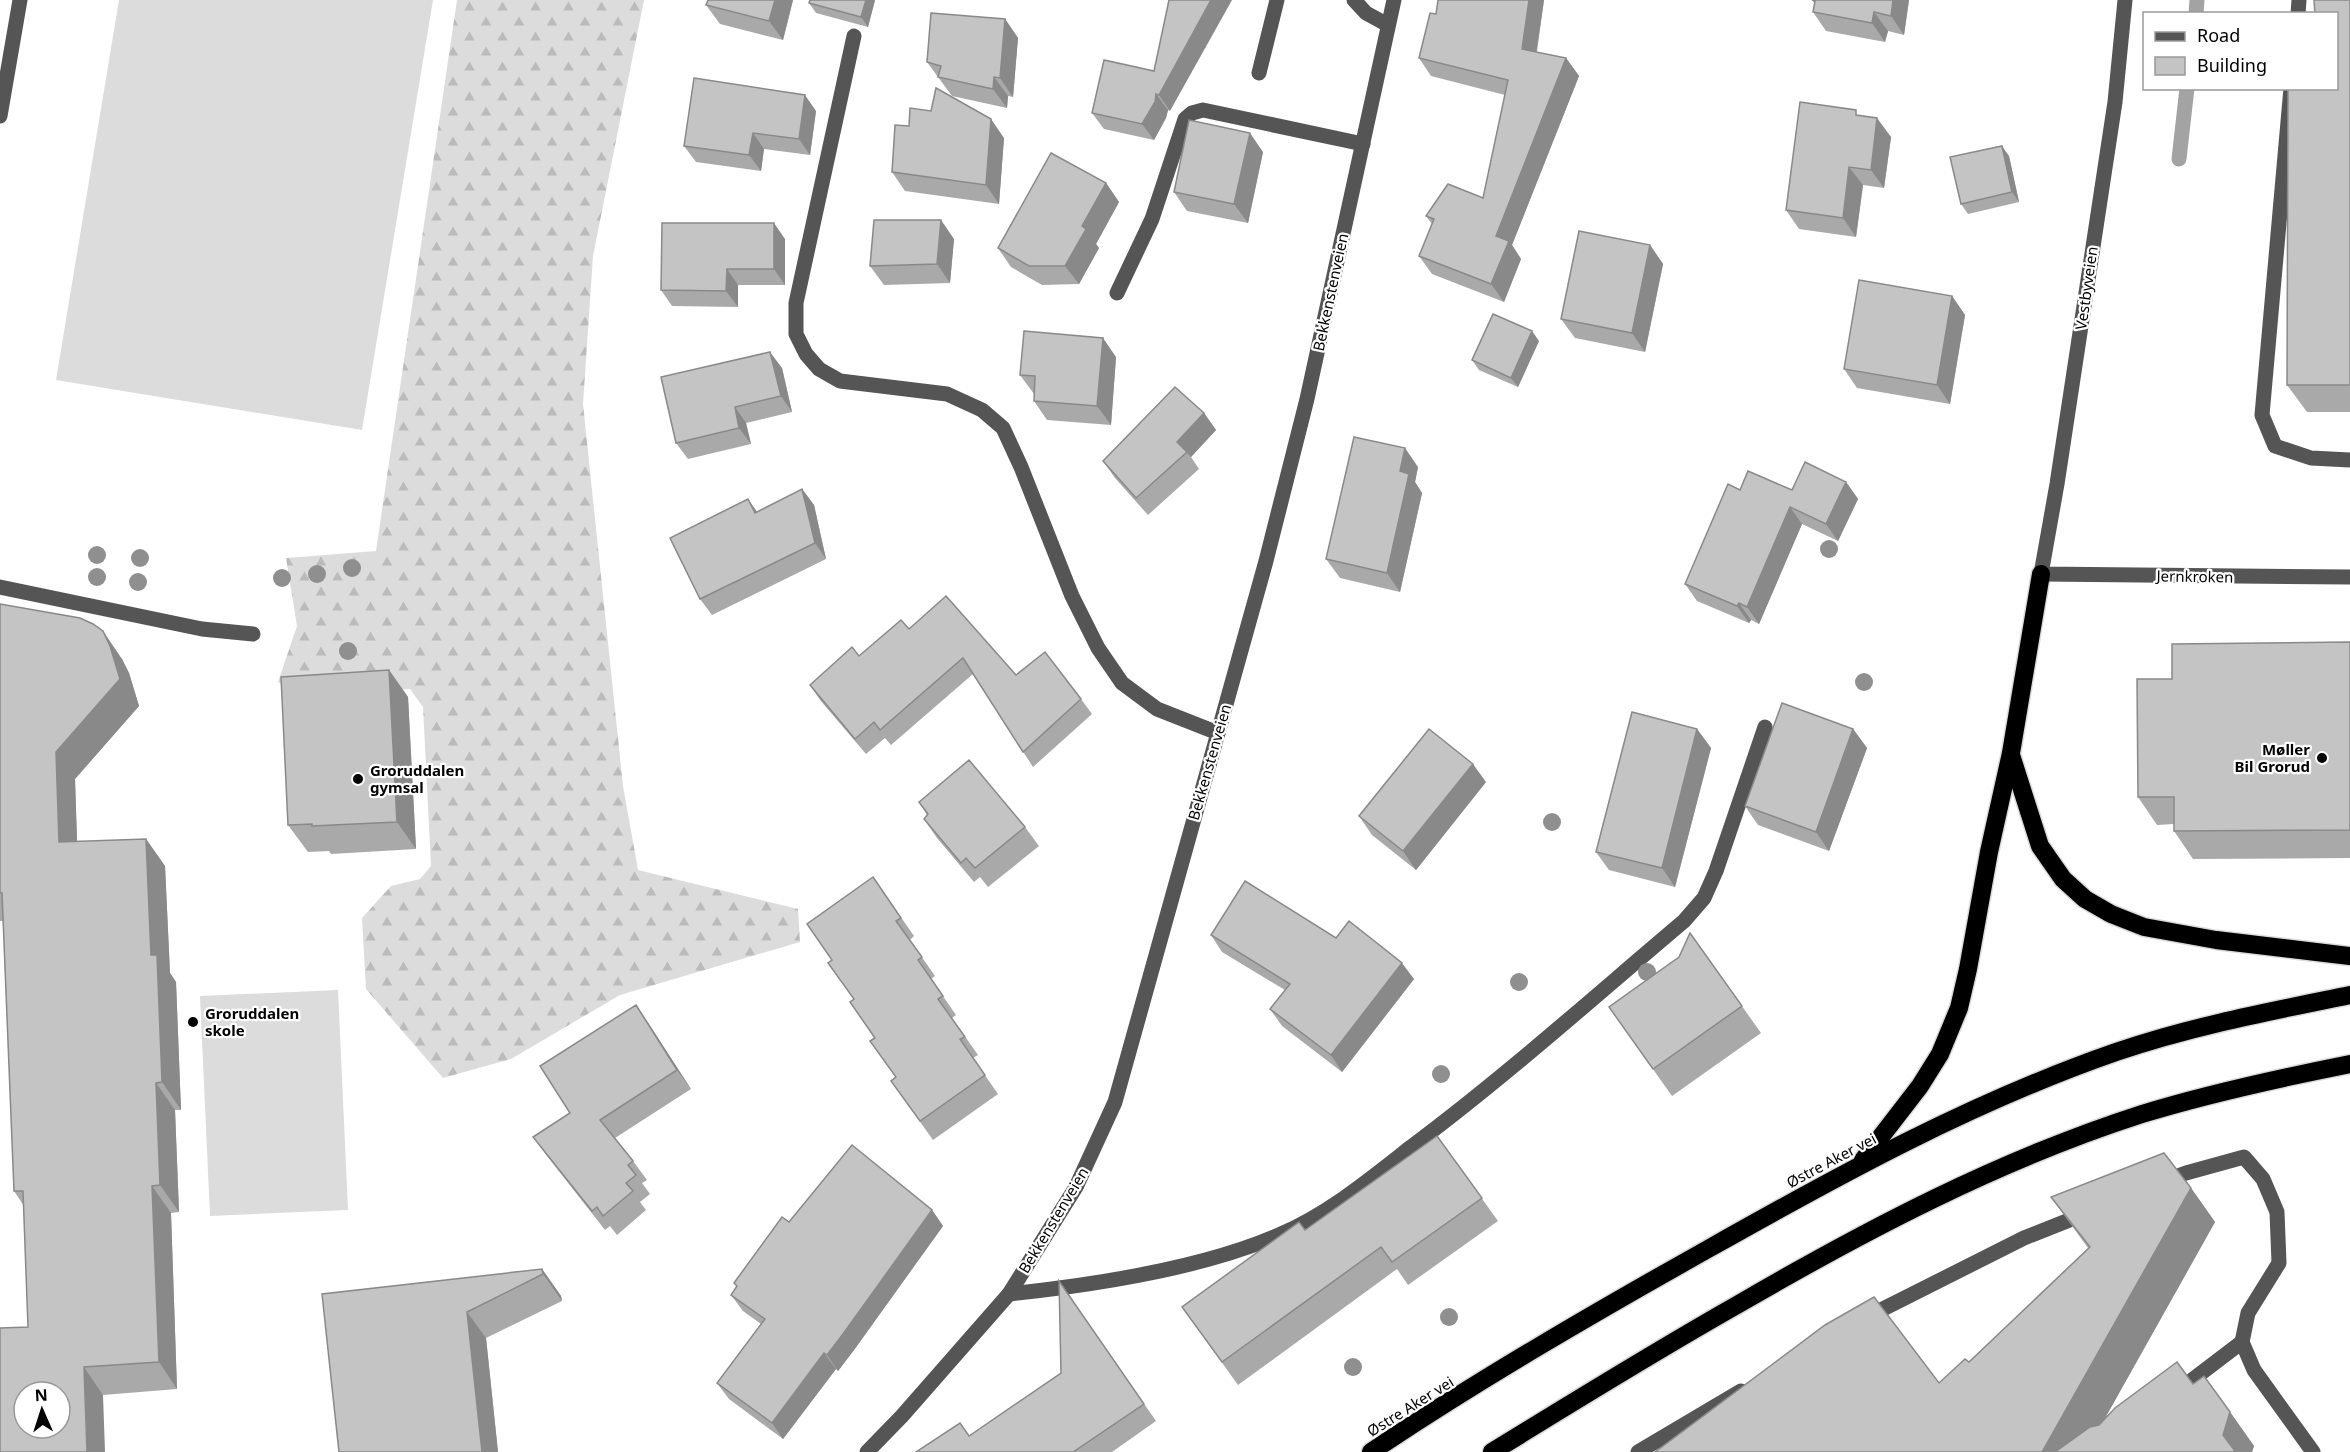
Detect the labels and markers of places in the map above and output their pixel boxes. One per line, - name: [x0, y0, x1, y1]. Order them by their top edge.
- place label: Møller Bil Grorud: [2235, 739, 2310, 776]
- marker: Møller Bil Grorud: [2315, 751, 2329, 765]
- place label: Groruddalen gymsal: [370, 760, 464, 797]
- marker: Groruddalen gymsal: [351, 772, 365, 786]
- place label: Groruddalen skole: [205, 1003, 299, 1040]
- marker: Groruddalen skole: [186, 1015, 200, 1029]

